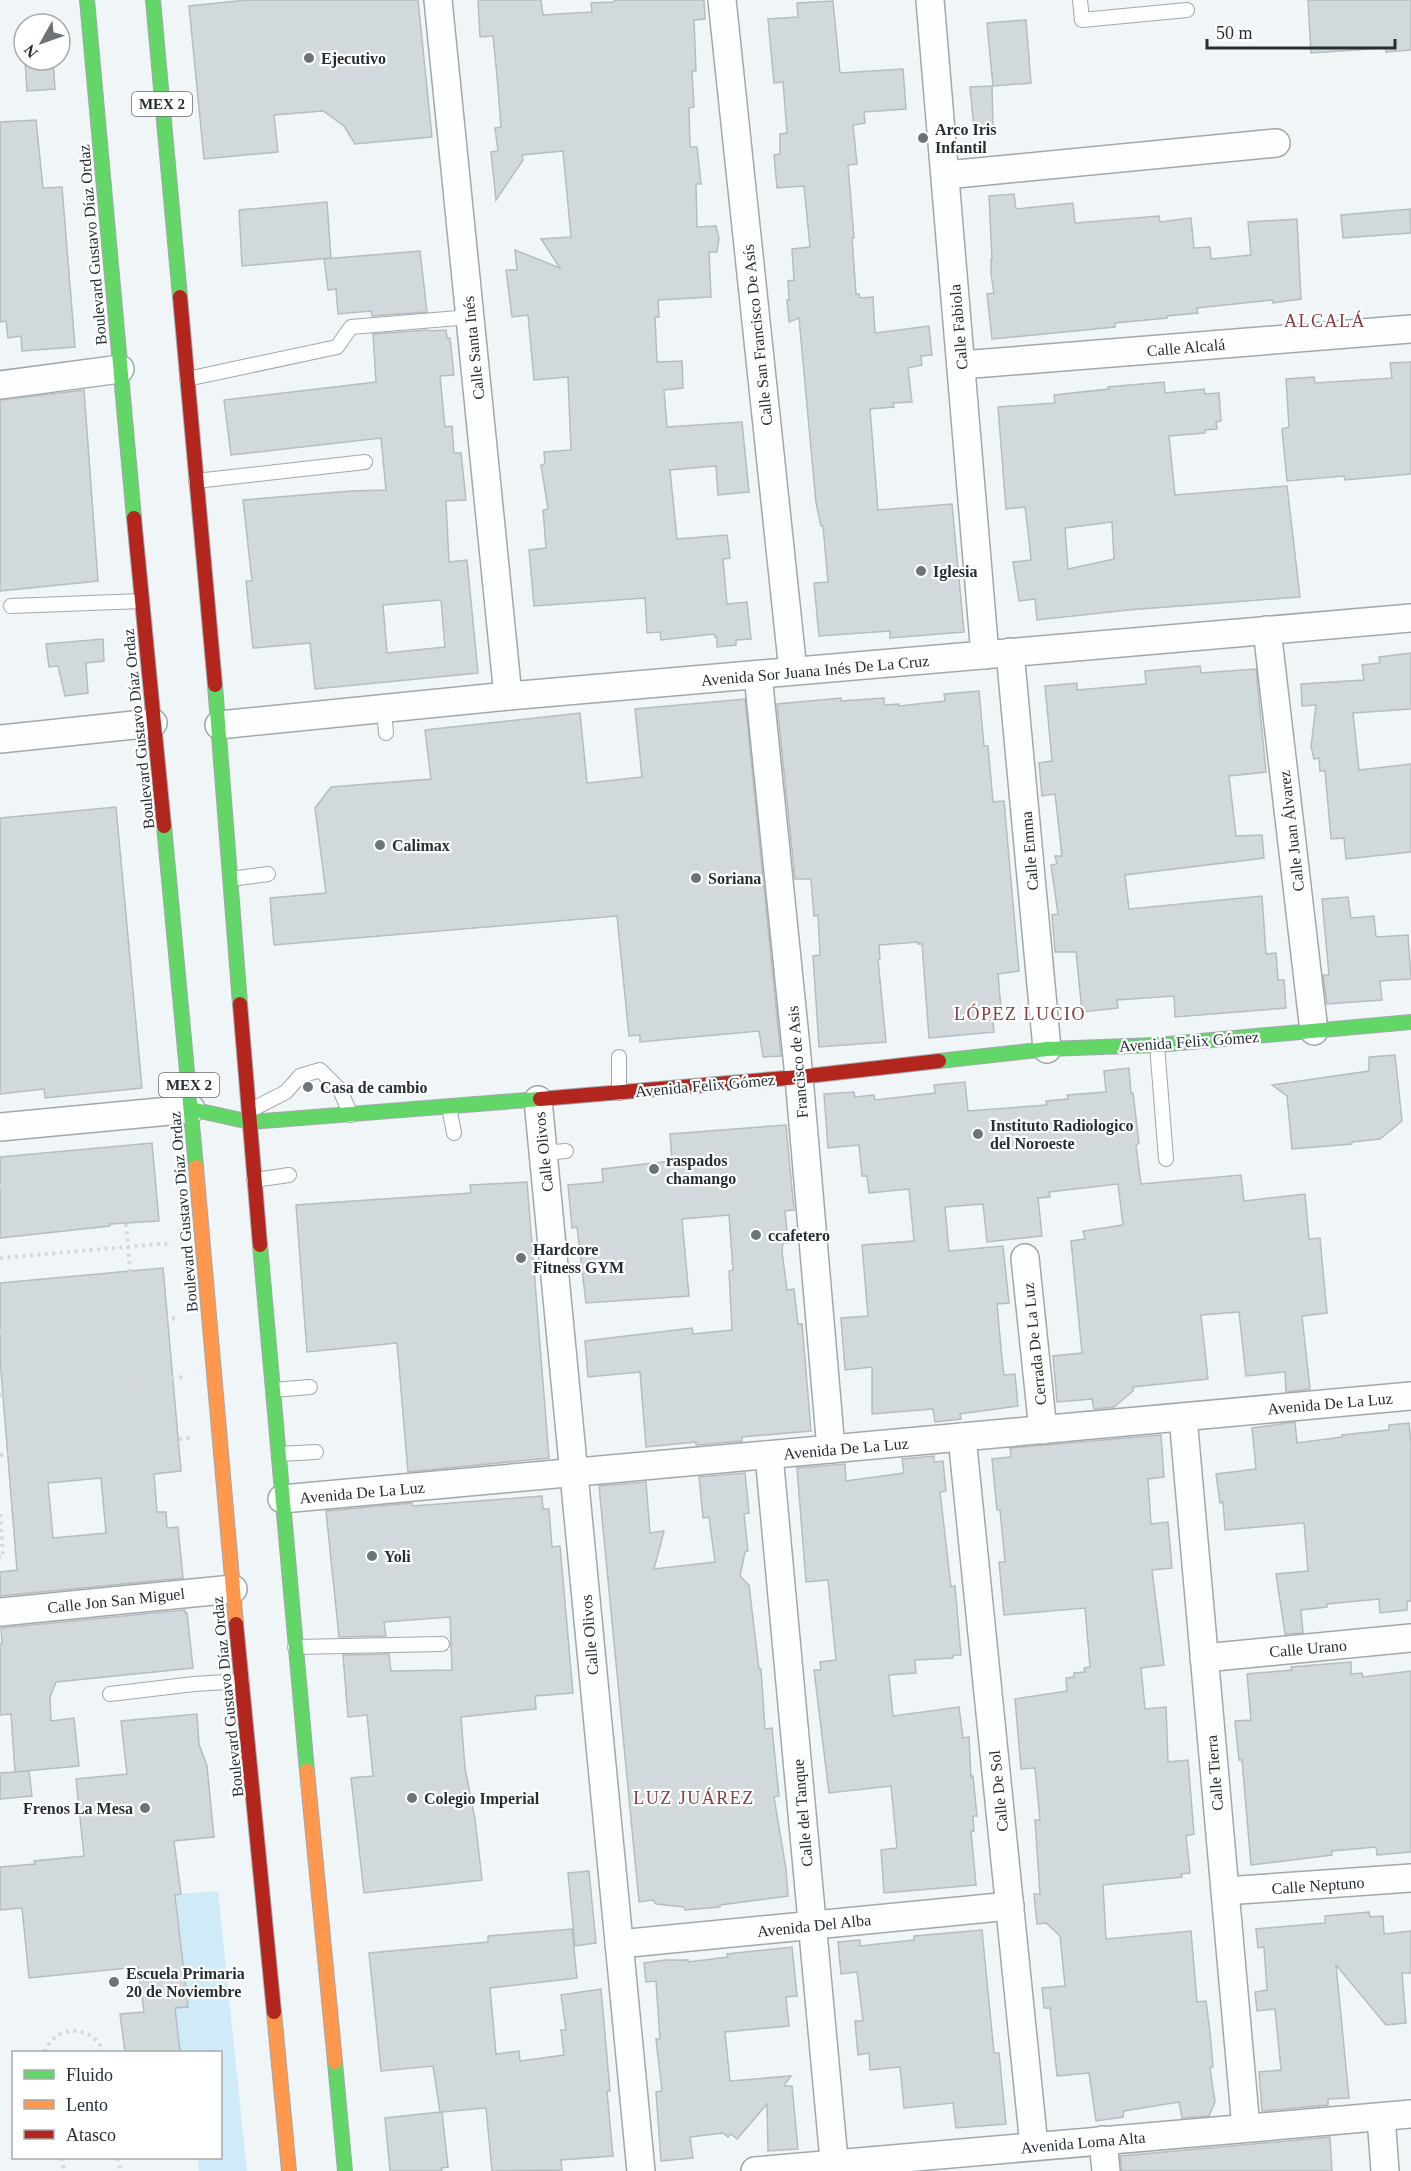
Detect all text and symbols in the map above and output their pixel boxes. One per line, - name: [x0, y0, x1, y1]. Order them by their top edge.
- north arrow: [12, 12, 72, 72]
- scale bar: [1207, 12, 1394, 50]
- text: 50 m: [1216, 23, 1253, 43]
- text: N: [20, 41, 41, 61]
- place label: Ejecutivo: [321, 50, 386, 68]
- marker: Ejecutivo: [302, 51, 316, 65]
- road number: MEX 2: [132, 92, 192, 116]
- place label: Arco Iris Infantil: [935, 121, 996, 156]
- marker: Arco Iris Infantil: [916, 131, 930, 145]
- street label: Boulevard Gustavo Díaz Ordaz: [75, 144, 110, 346]
- street label: Calle San Francisco De Asís: [740, 243, 775, 426]
- street label: Calle Fabiola: [946, 283, 971, 370]
- street label: Calle Santa Inés: [460, 295, 487, 401]
- district label: ALCALÁ: [1284, 310, 1366, 331]
- street label: Calle Alcalá: [1146, 336, 1226, 359]
- place label: Iglesia: [933, 563, 977, 581]
- marker: Iglesia: [914, 564, 928, 578]
- street label: Boulevard Gustavo Díaz Ordaz: [120, 628, 157, 830]
- street label: Avenida Sor Juana Inés De La Cruz: [700, 652, 930, 689]
- street label: Calle Juan Álvarez: [1275, 769, 1307, 893]
- street label: Calle Emma: [1018, 811, 1041, 891]
- place label: Calimax: [392, 837, 450, 854]
- marker: Calimax: [373, 838, 387, 852]
- place label: Soriana: [708, 870, 761, 887]
- marker: Soriana: [689, 871, 703, 885]
- district label: LÓPEZ LUCIO: [954, 1003, 1086, 1024]
- street label: Francisco de Asis: [784, 1005, 811, 1119]
- street label: Avenida Felix Gómez: [1119, 1028, 1260, 1055]
- street label: Avenida Felix Gómez: [635, 1071, 776, 1100]
- road number: MEX 2: [159, 1073, 219, 1097]
- place label: Casa de cambio: [320, 1079, 428, 1096]
- marker: Casa de cambio: [301, 1080, 315, 1094]
- street label: Boulevard Gustavo Díaz Ordaz: [166, 1111, 201, 1313]
- street label: Calle Olivos: [531, 1111, 556, 1193]
- place label: Instituto Radiologico del Noroeste: [990, 1117, 1134, 1152]
- marker: Instituto Radiologico del Noroeste: [971, 1127, 985, 1141]
- place label: raspados chamango: [666, 1152, 736, 1188]
- marker: raspados chamango: [647, 1162, 661, 1176]
- place label: ccafetero: [768, 1227, 830, 1244]
- marker: ccafetero: [749, 1228, 763, 1242]
- place label: Hardcore Fitness GYM: [533, 1241, 624, 1276]
- marker: Hardcore Fitness GYM: [514, 1251, 528, 1265]
- street label: Cerrada De La Luz: [1020, 1282, 1049, 1406]
- street label: Avenida De La Luz: [1267, 1390, 1393, 1417]
- street label: Avenida De La Luz: [783, 1435, 909, 1462]
- street label: Avenida De La Luz: [299, 1479, 425, 1506]
- place label: Yoli: [384, 1548, 411, 1565]
- marker: Yoli: [365, 1549, 379, 1563]
- street label: Calle Jon San Miguel: [46, 1585, 186, 1617]
- street label: Calle Olivos: [578, 1594, 601, 1676]
- street label: Boulevard Gustavo Díaz Ordaz: [209, 1596, 246, 1798]
- street label: Calle Urano: [1269, 1637, 1348, 1660]
- street label: Calle Tierra: [1203, 1734, 1226, 1812]
- street label: Calle De Sol: [986, 1749, 1011, 1832]
- street label: Calle del Tanque: [789, 1758, 817, 1867]
- district label: LUZ JUÁREZ: [633, 1787, 755, 1808]
- place label: Colegio Imperial: [424, 1790, 540, 1808]
- marker: Colegio Imperial: [405, 1791, 419, 1805]
- place label: Frenos La Mesa: [23, 1800, 133, 1817]
- marker: Frenos La Mesa: [138, 1801, 152, 1815]
- street label: Calle Neptuno: [1271, 1874, 1365, 1898]
- street label: Avenida Del Alba: [756, 1911, 872, 1940]
- place label: Escuela Primaria 20 de Noviembre: [126, 1965, 245, 2000]
- marker: Escuela Primaria 20 de Noviembre: [107, 1975, 121, 1989]
- legend: [12, 2051, 222, 2159]
- text: Fluido: [66, 2065, 113, 2085]
- text: Lento: [66, 2095, 108, 2115]
- text: Atasco: [66, 2125, 116, 2145]
- street label: Avenida Loma Alta: [1020, 2129, 1146, 2156]

